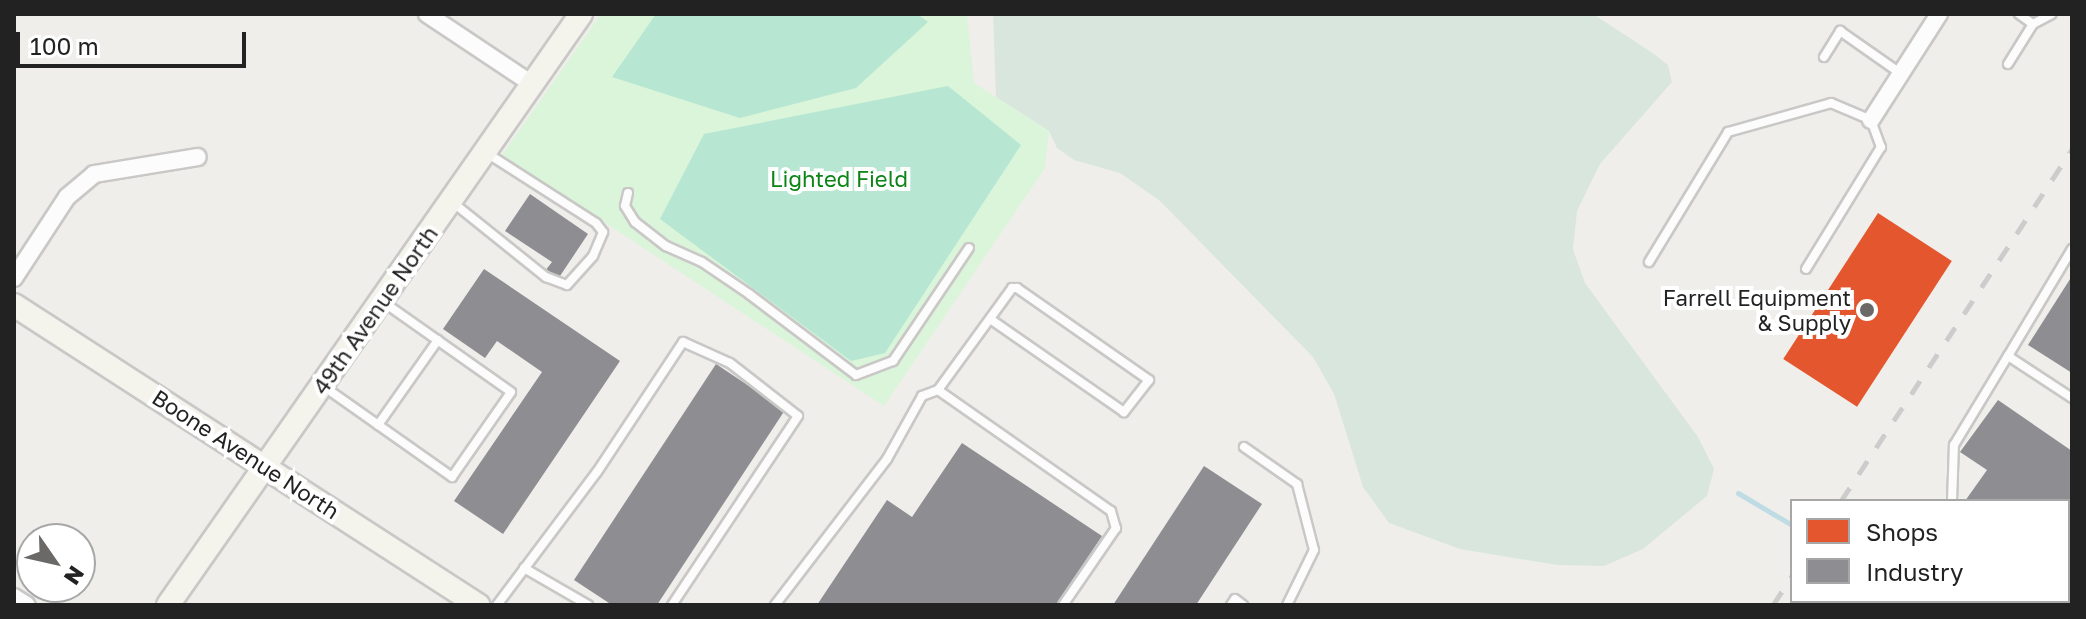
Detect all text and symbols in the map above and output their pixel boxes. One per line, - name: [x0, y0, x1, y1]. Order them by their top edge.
- scale bar: [20, 16, 250, 66]
- text: 100 m: [30, 31, 99, 60]
- park label: Lighted Field: [770, 166, 908, 192]
- street label: 49th Avenue North: [307, 221, 443, 399]
- place label: Farrell Equipment & Supply: [1663, 284, 1851, 336]
- marker: Farrell Equipment & Supply: [1858, 301, 1876, 319]
- street label: Boone Avenue North: [148, 384, 344, 524]
- legend: [1790, 499, 2070, 603]
- text: Shops: [1866, 517, 1938, 546]
- north arrow: [16, 523, 96, 603]
- text: Industry: [1866, 557, 1963, 586]
- text: N: [59, 561, 91, 590]

